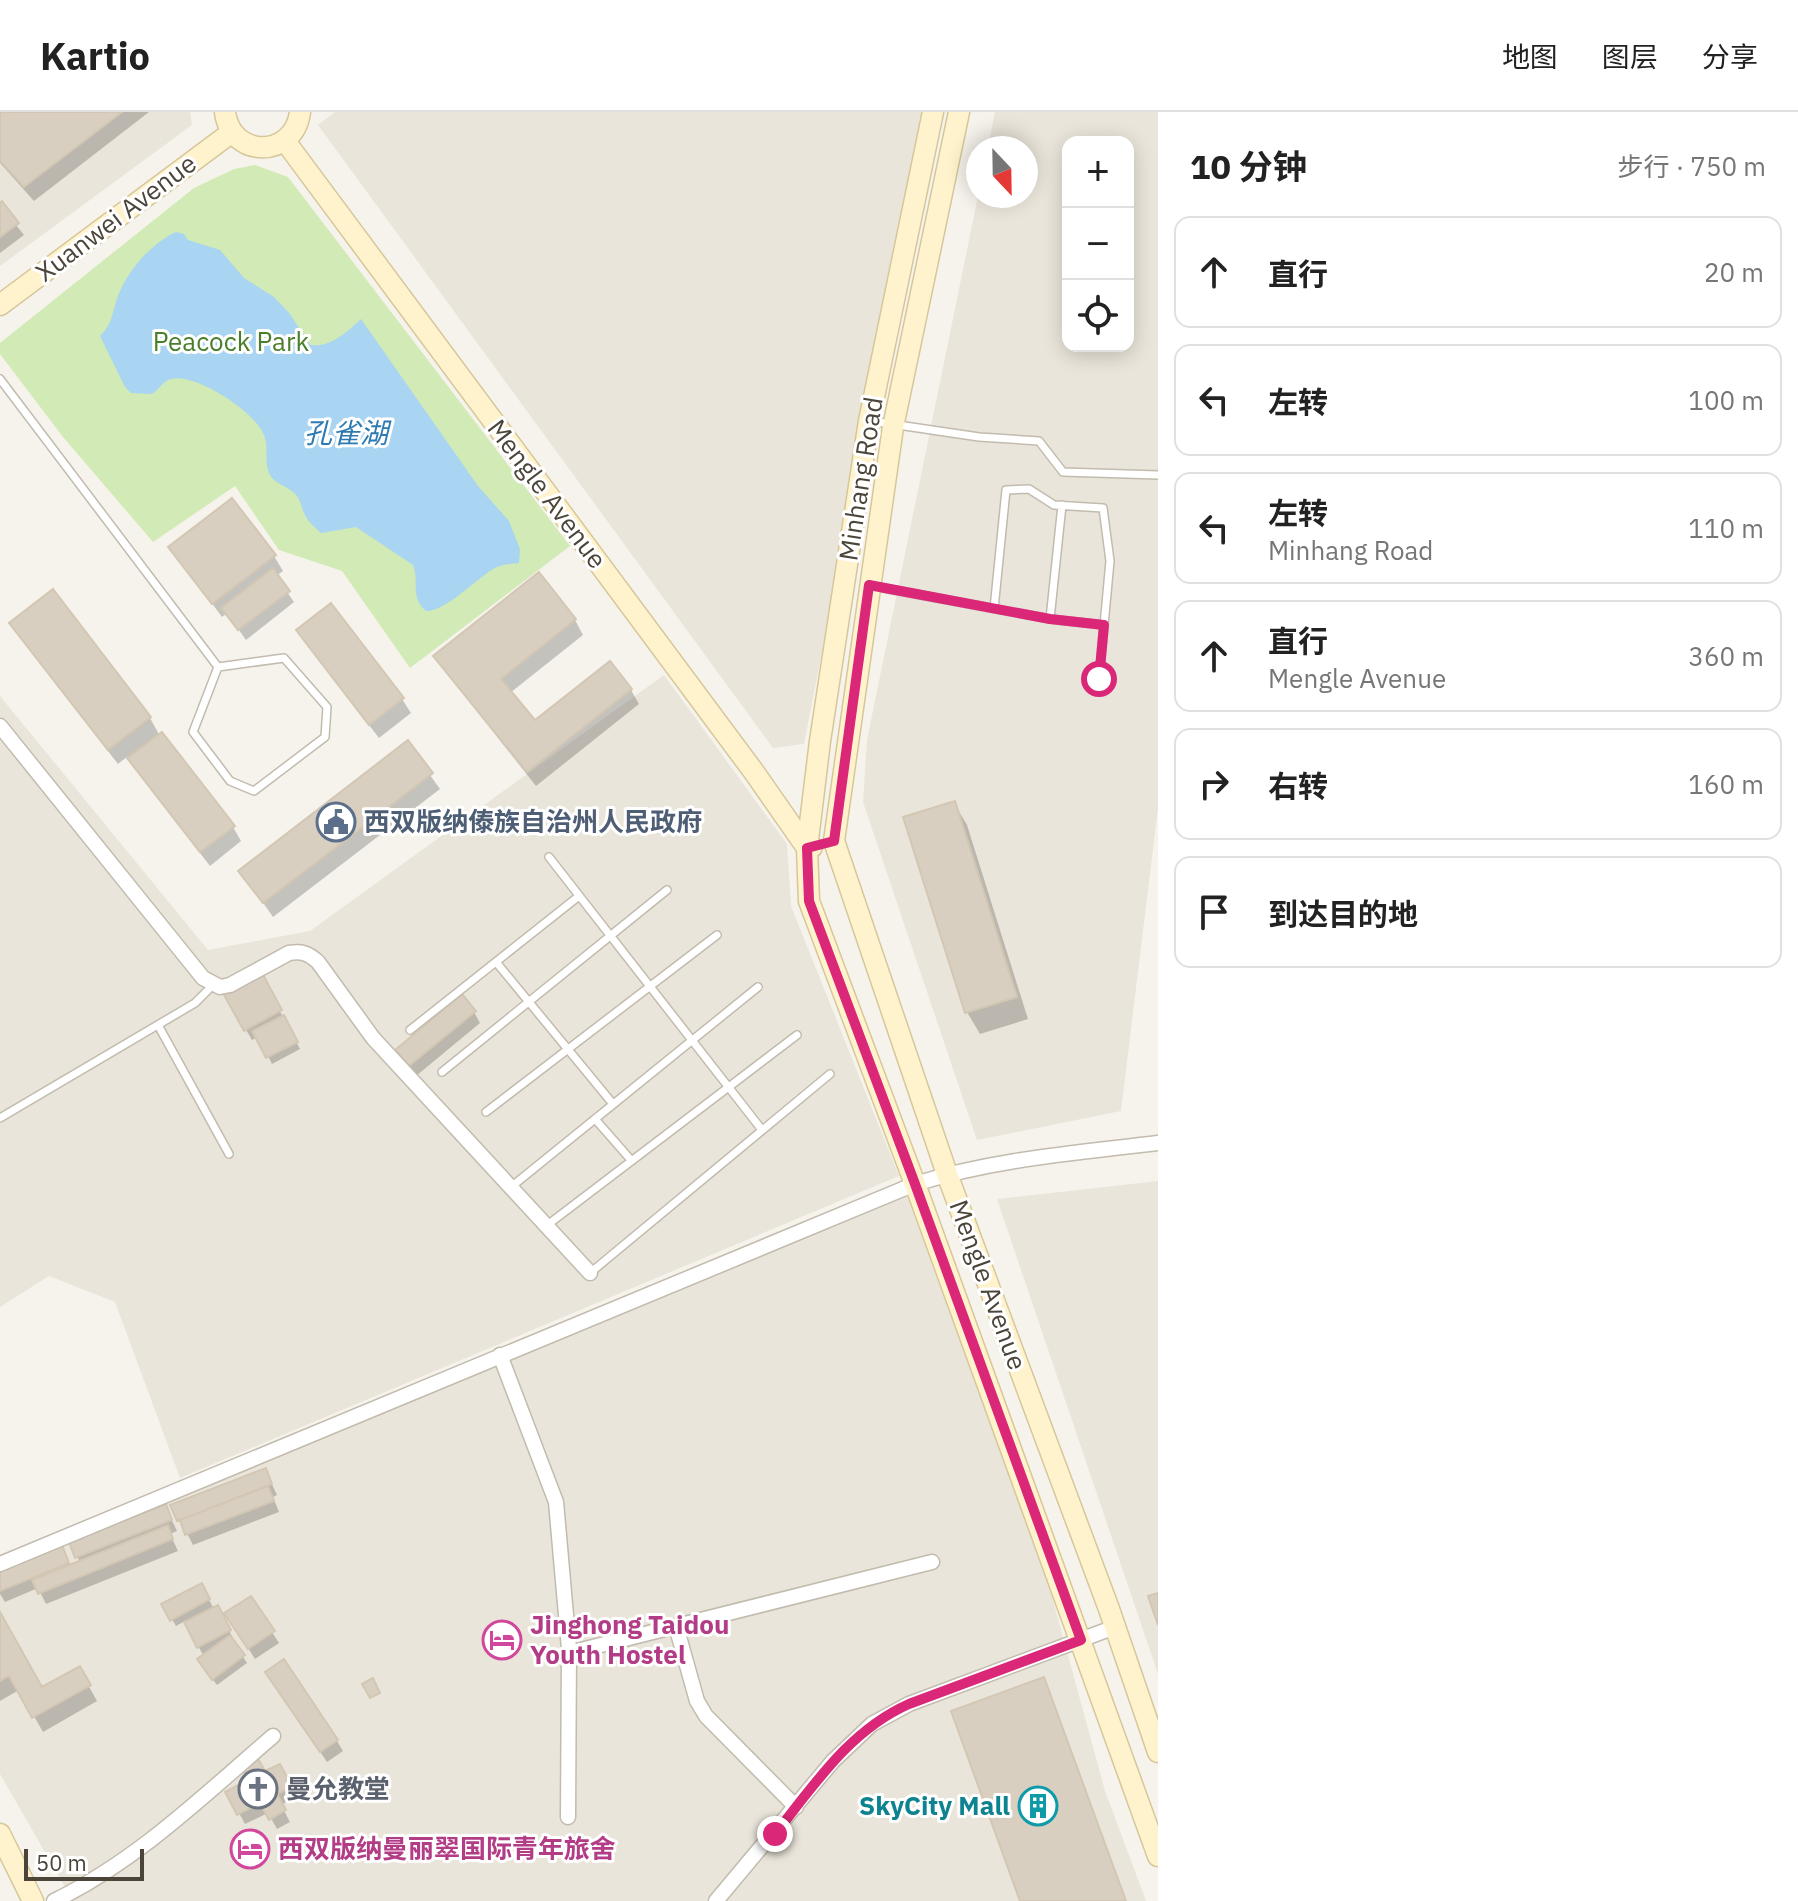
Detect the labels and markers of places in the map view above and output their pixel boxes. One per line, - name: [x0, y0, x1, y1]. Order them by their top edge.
- public building icon: 西双版纳傣族自治州人民政府: [315, 801, 357, 843]
- place label: 西双版纳傣族自治州人民政府: [364, 804, 702, 838]
- place label: Jinghong Taidou Youth Hostel: [530, 1607, 730, 1671]
- hotel icon: Jinghong Taidou Youth Hostel: [481, 1619, 523, 1661]
- church icon: 曼允教堂: [237, 1768, 279, 1810]
- place label: 曼允教堂: [286, 1771, 390, 1805]
- building icon: SkyCity Mall: [1017, 1785, 1059, 1827]
- place label: SkyCity Mall: [859, 1788, 1010, 1822]
- hotel icon: 西双版纳曼丽翠国际青年旅舍: [229, 1828, 271, 1870]
- place label: 西双版纳曼丽翠国际青年旅舍: [278, 1831, 616, 1865]

